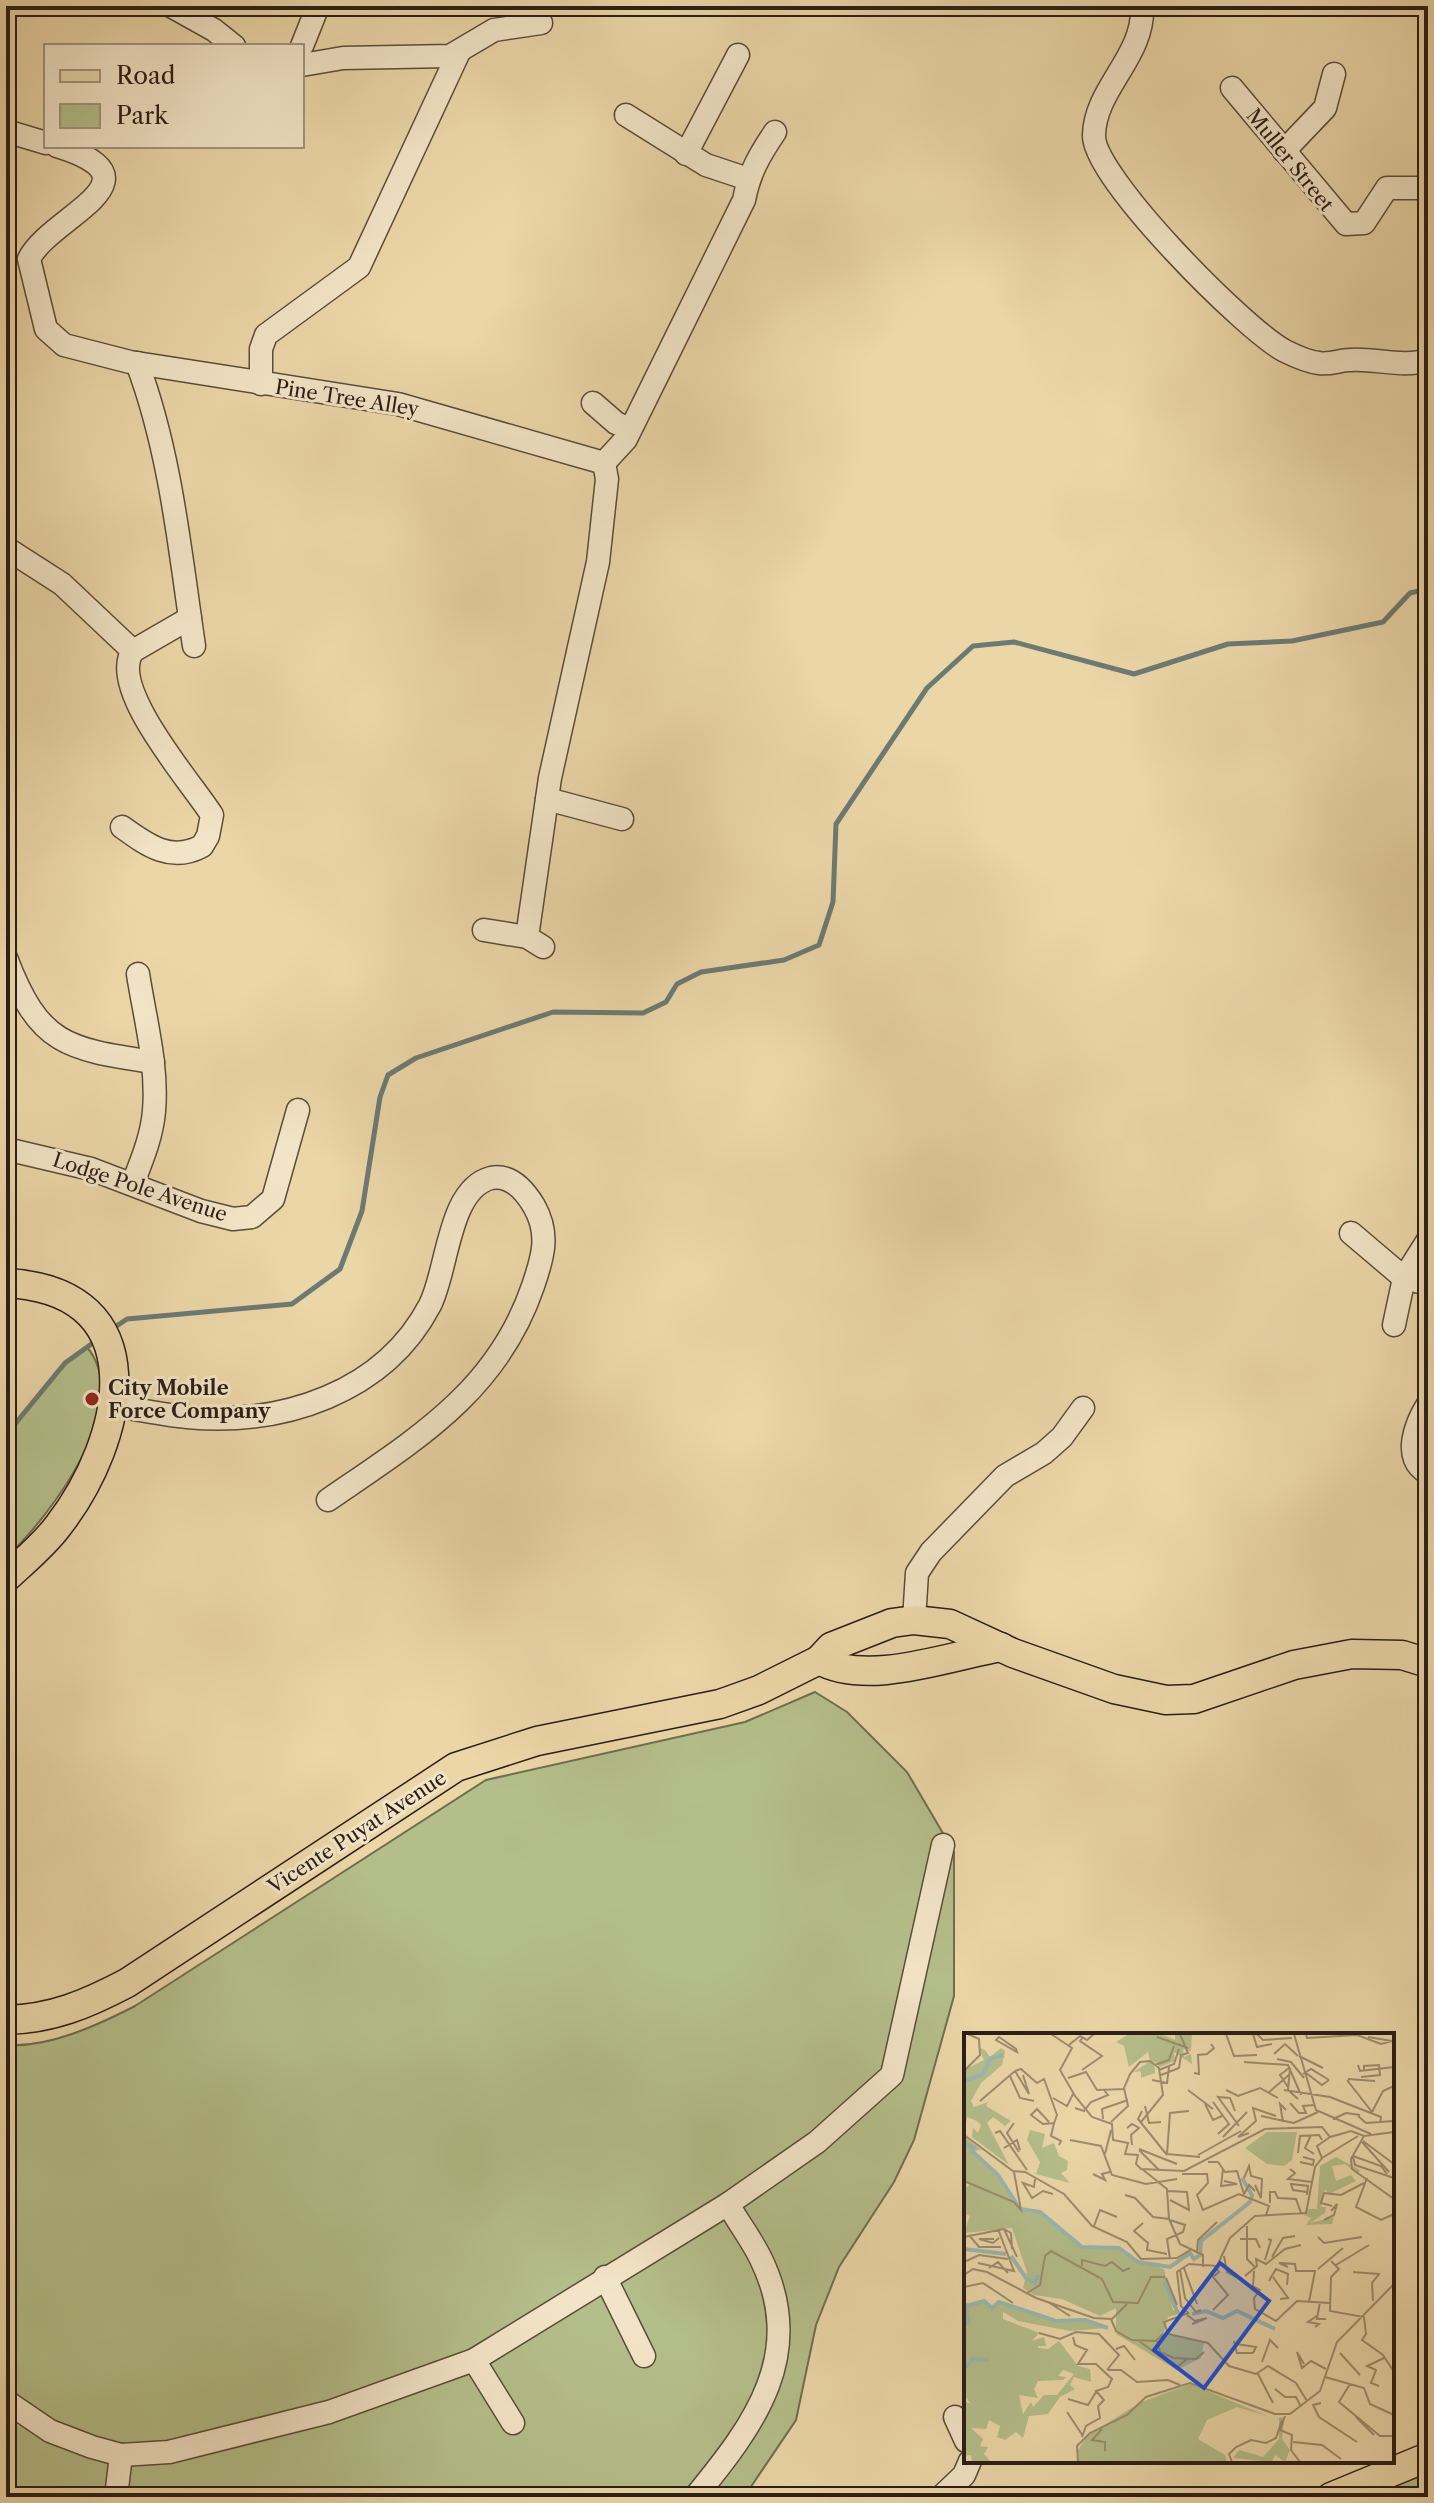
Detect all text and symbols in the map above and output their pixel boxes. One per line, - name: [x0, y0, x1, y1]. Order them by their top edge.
- legend: [44, 44, 304, 148]
- text: Road: [116, 61, 176, 90]
- text: Park: [116, 101, 169, 130]
- street label: Muller Street: [1241, 104, 1339, 216]
- street label: Pine Tree Alley: [273, 375, 421, 421]
- street label: Lodge Pole Avenue: [50, 1147, 230, 1227]
- place label: City Mobile Force Company: [108, 1376, 271, 1423]
- marker: City Mobile Force Company: [83, 1390, 101, 1408]
- street label: Vicente Puyat Avenue: [263, 1765, 451, 1899]
- inset map: [964, 2033, 1394, 2463]

